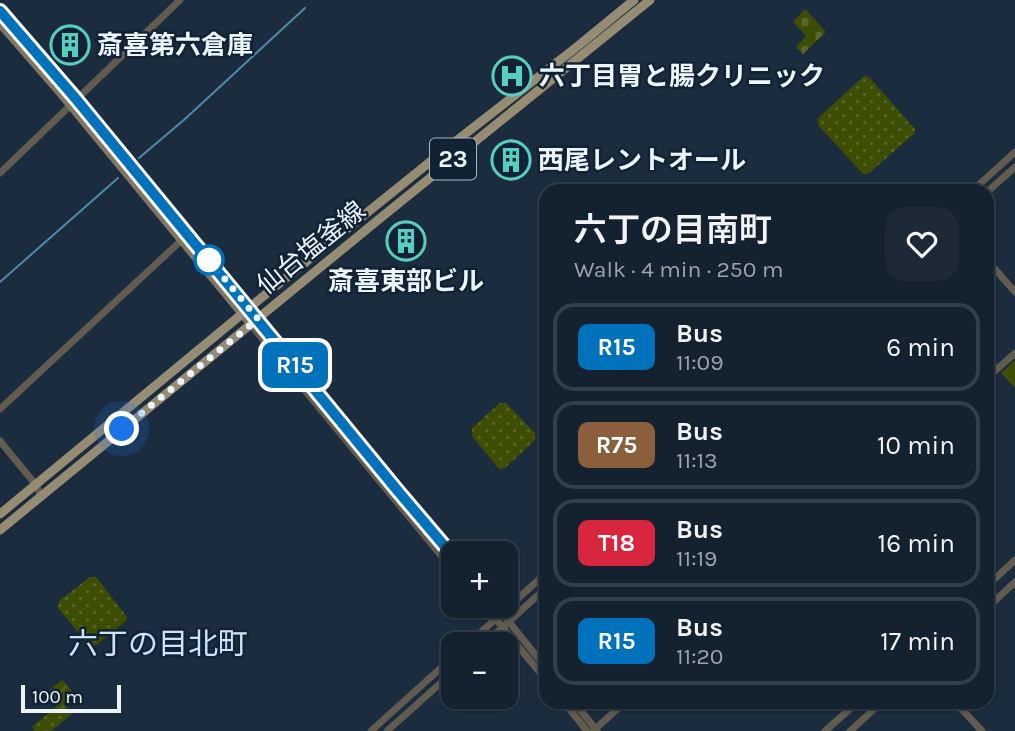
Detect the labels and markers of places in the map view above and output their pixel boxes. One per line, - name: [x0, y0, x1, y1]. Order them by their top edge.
- building icon: 斎喜第六倉庫: [49, 24, 91, 66]
- place label: 斎喜第六倉庫: [97, 30, 253, 61]
- hospital icon: 六丁目胃と腸クリニック: [491, 55, 533, 97]
- place label: 六丁目胃と腸クリニック: [539, 61, 825, 92]
- building icon: 西尾レントオール: [490, 139, 532, 181]
- place label: 西尾レントオール: [538, 145, 746, 176]
- building icon: 斎喜東部ビル: [385, 220, 427, 262]
- unlabelled marker: [194, 245, 224, 275]
- place label: 斎喜東部ビル: [328, 266, 484, 297]

